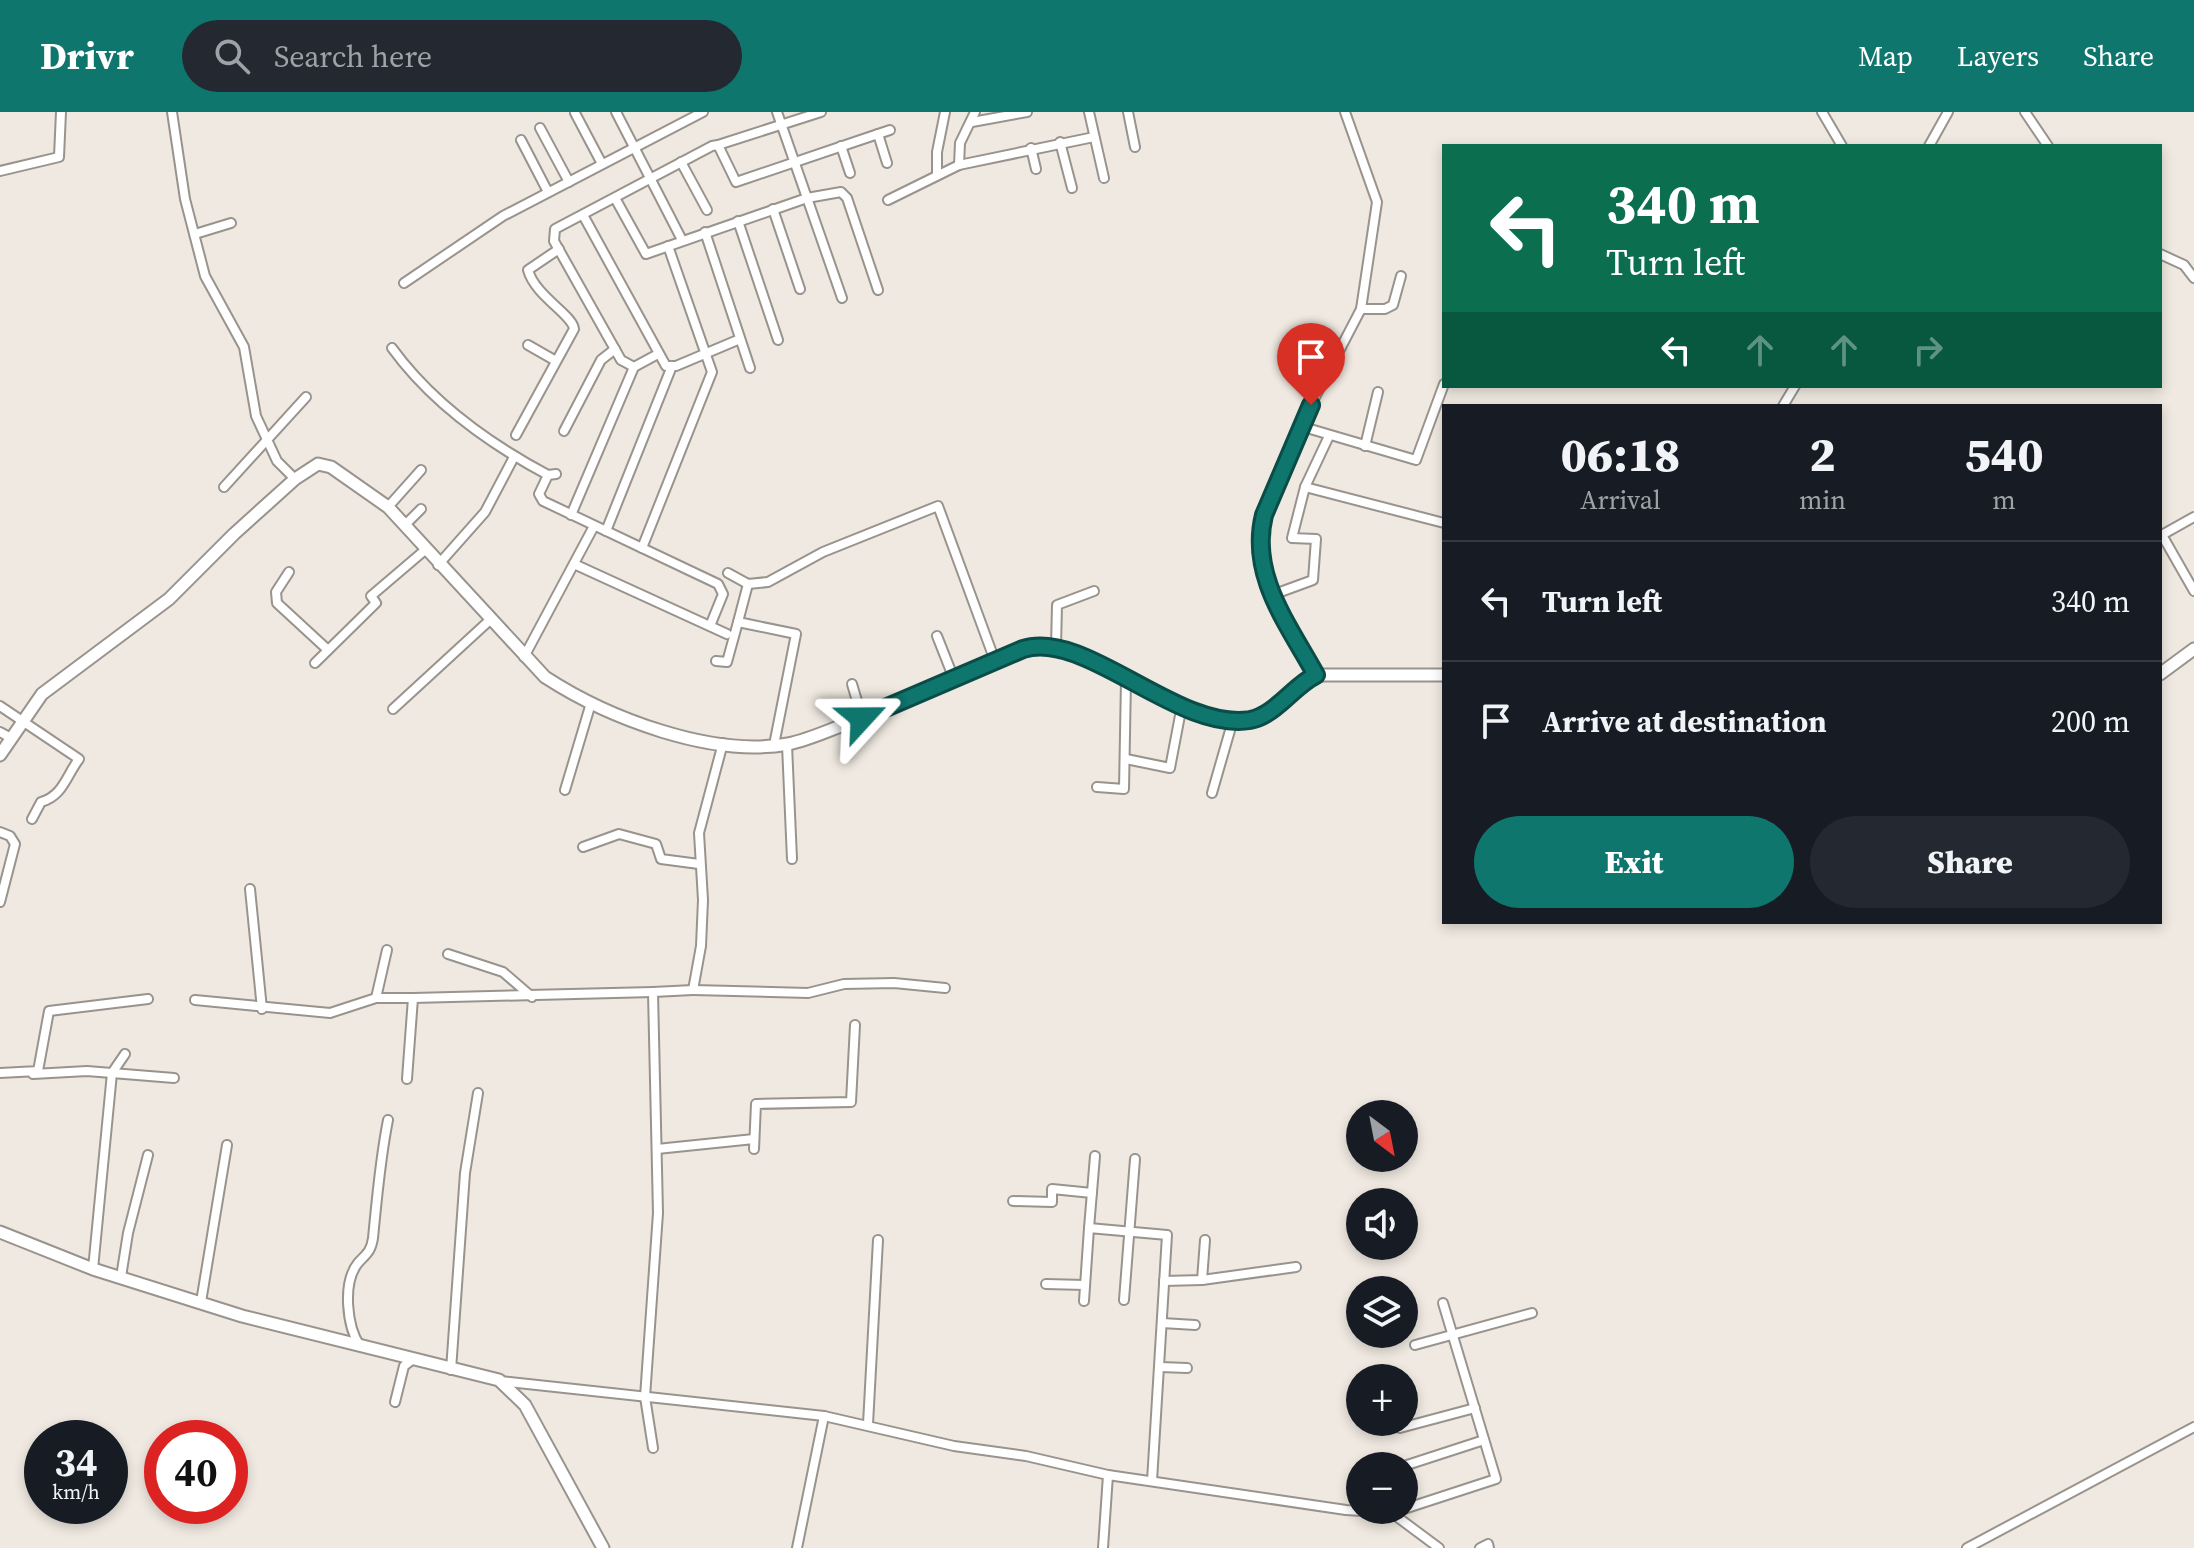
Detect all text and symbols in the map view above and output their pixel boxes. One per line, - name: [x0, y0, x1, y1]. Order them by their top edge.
- search box: [182, 20, 742, 92]
- text: Drivr: [40, 30, 134, 82]
- icon: search: [210, 34, 254, 78]
- text: Search here: [274, 36, 432, 77]
- text: Map: [1858, 37, 1913, 75]
- text: Layers: [1957, 37, 2039, 75]
- text: Share: [2083, 37, 2154, 75]
- text: 340 m: [1606, 165, 1760, 242]
- icon: left: [1474, 176, 1578, 280]
- text: Turn left: [1606, 238, 1745, 287]
- pin: [1277, 323, 1345, 405]
- icon: left: [1654, 328, 1698, 372]
- icon: ahead: [1738, 328, 1782, 372]
- icon: ahead: [1822, 328, 1866, 372]
- icon: right: [1906, 328, 1950, 372]
- icon: arrive: [1289, 335, 1333, 379]
- text: 06:18: [1560, 421, 1681, 487]
- text: 2: [1809, 421, 1836, 487]
- text: 540: [1964, 421, 2044, 487]
- text: Arrival: [1580, 482, 1661, 518]
- text: min: [1799, 482, 1846, 518]
- text: m: [1992, 482, 2016, 518]
- icon: left: [1474, 579, 1518, 623]
- text: Turn left: [1542, 581, 1662, 622]
- text: 340 m: [2051, 581, 2130, 622]
- position arrow: [820, 676, 904, 760]
- icon: arrive: [1474, 699, 1518, 743]
- text: Arrive at destination: [1542, 701, 1827, 742]
- text: 200 m: [2051, 701, 2130, 742]
- button: Exit: [1474, 816, 1794, 908]
- button: Share: [1810, 816, 2130, 908]
- north arrow: [1346, 1100, 1418, 1172]
- map controls: [1346, 1100, 1418, 1524]
- button: sound: [1346, 1188, 1418, 1260]
- button: layers: [1346, 1276, 1418, 1348]
- button: +: [1346, 1364, 1418, 1436]
- speed limit sign: 40: [144, 1420, 248, 1524]
- text: 34: [54, 1435, 98, 1489]
- button: −: [1346, 1452, 1418, 1524]
- text: km/h: [52, 1478, 100, 1506]

